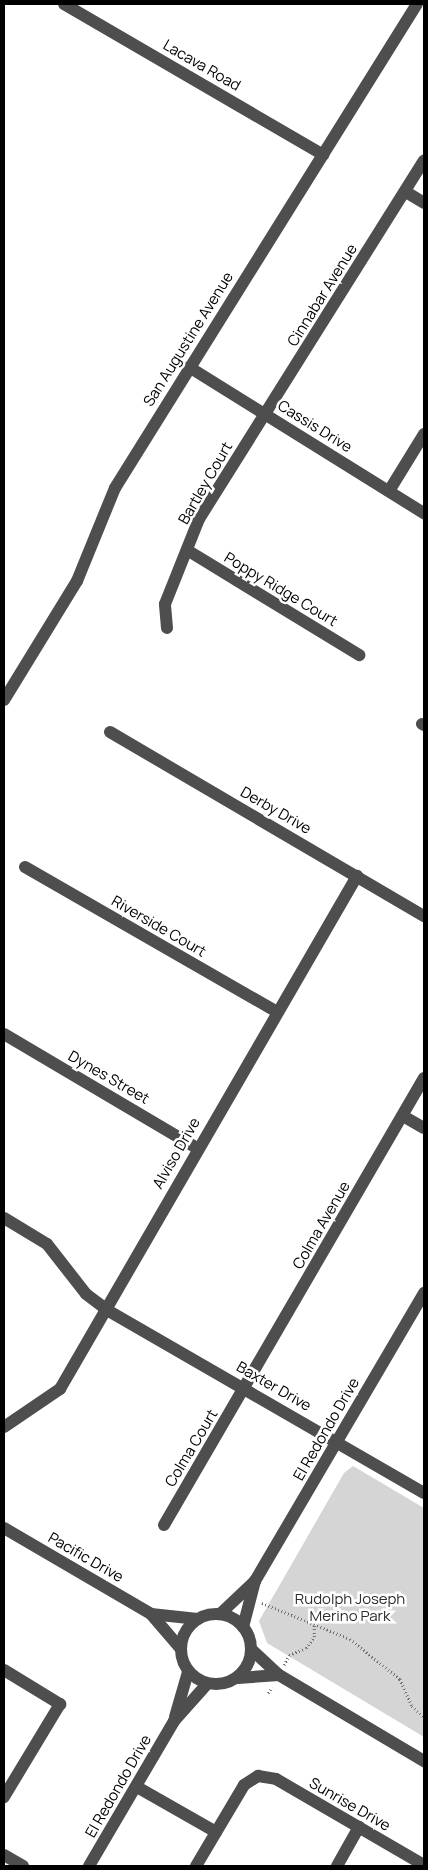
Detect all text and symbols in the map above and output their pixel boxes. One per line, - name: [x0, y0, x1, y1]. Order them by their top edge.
- street label: Lacava Road: [160, 36, 244, 94]
- street label: Cinnabar Avenue: [283, 240, 361, 350]
- street label: San Augustine Avenue: [139, 268, 237, 410]
- street label: Cassis Drive: [275, 396, 355, 456]
- street label: Bartley Court: [174, 439, 236, 527]
- street label: Poppy Ridge Court: [221, 548, 341, 630]
- street label: Derby Drive: [237, 783, 315, 837]
- street label: Riverside Court: [109, 892, 209, 960]
- street label: Dynes Street: [65, 1047, 153, 1107]
- street label: Alviso Drive: [148, 1114, 204, 1192]
- street label: Colma Avenue: [289, 1178, 353, 1272]
- street label: Baxter Drive: [233, 1357, 315, 1415]
- street label: El Redondo Drive: [289, 1374, 363, 1484]
- street label: Colma Court: [161, 1406, 221, 1490]
- street label: Pacific Drive: [45, 1528, 127, 1586]
- park label: Rudolph Joseph Merino Park: [295, 1589, 405, 1624]
- street label: El Redondo Drive: [81, 1731, 155, 1841]
- street label: Sunrise Drive: [306, 1774, 394, 1834]

